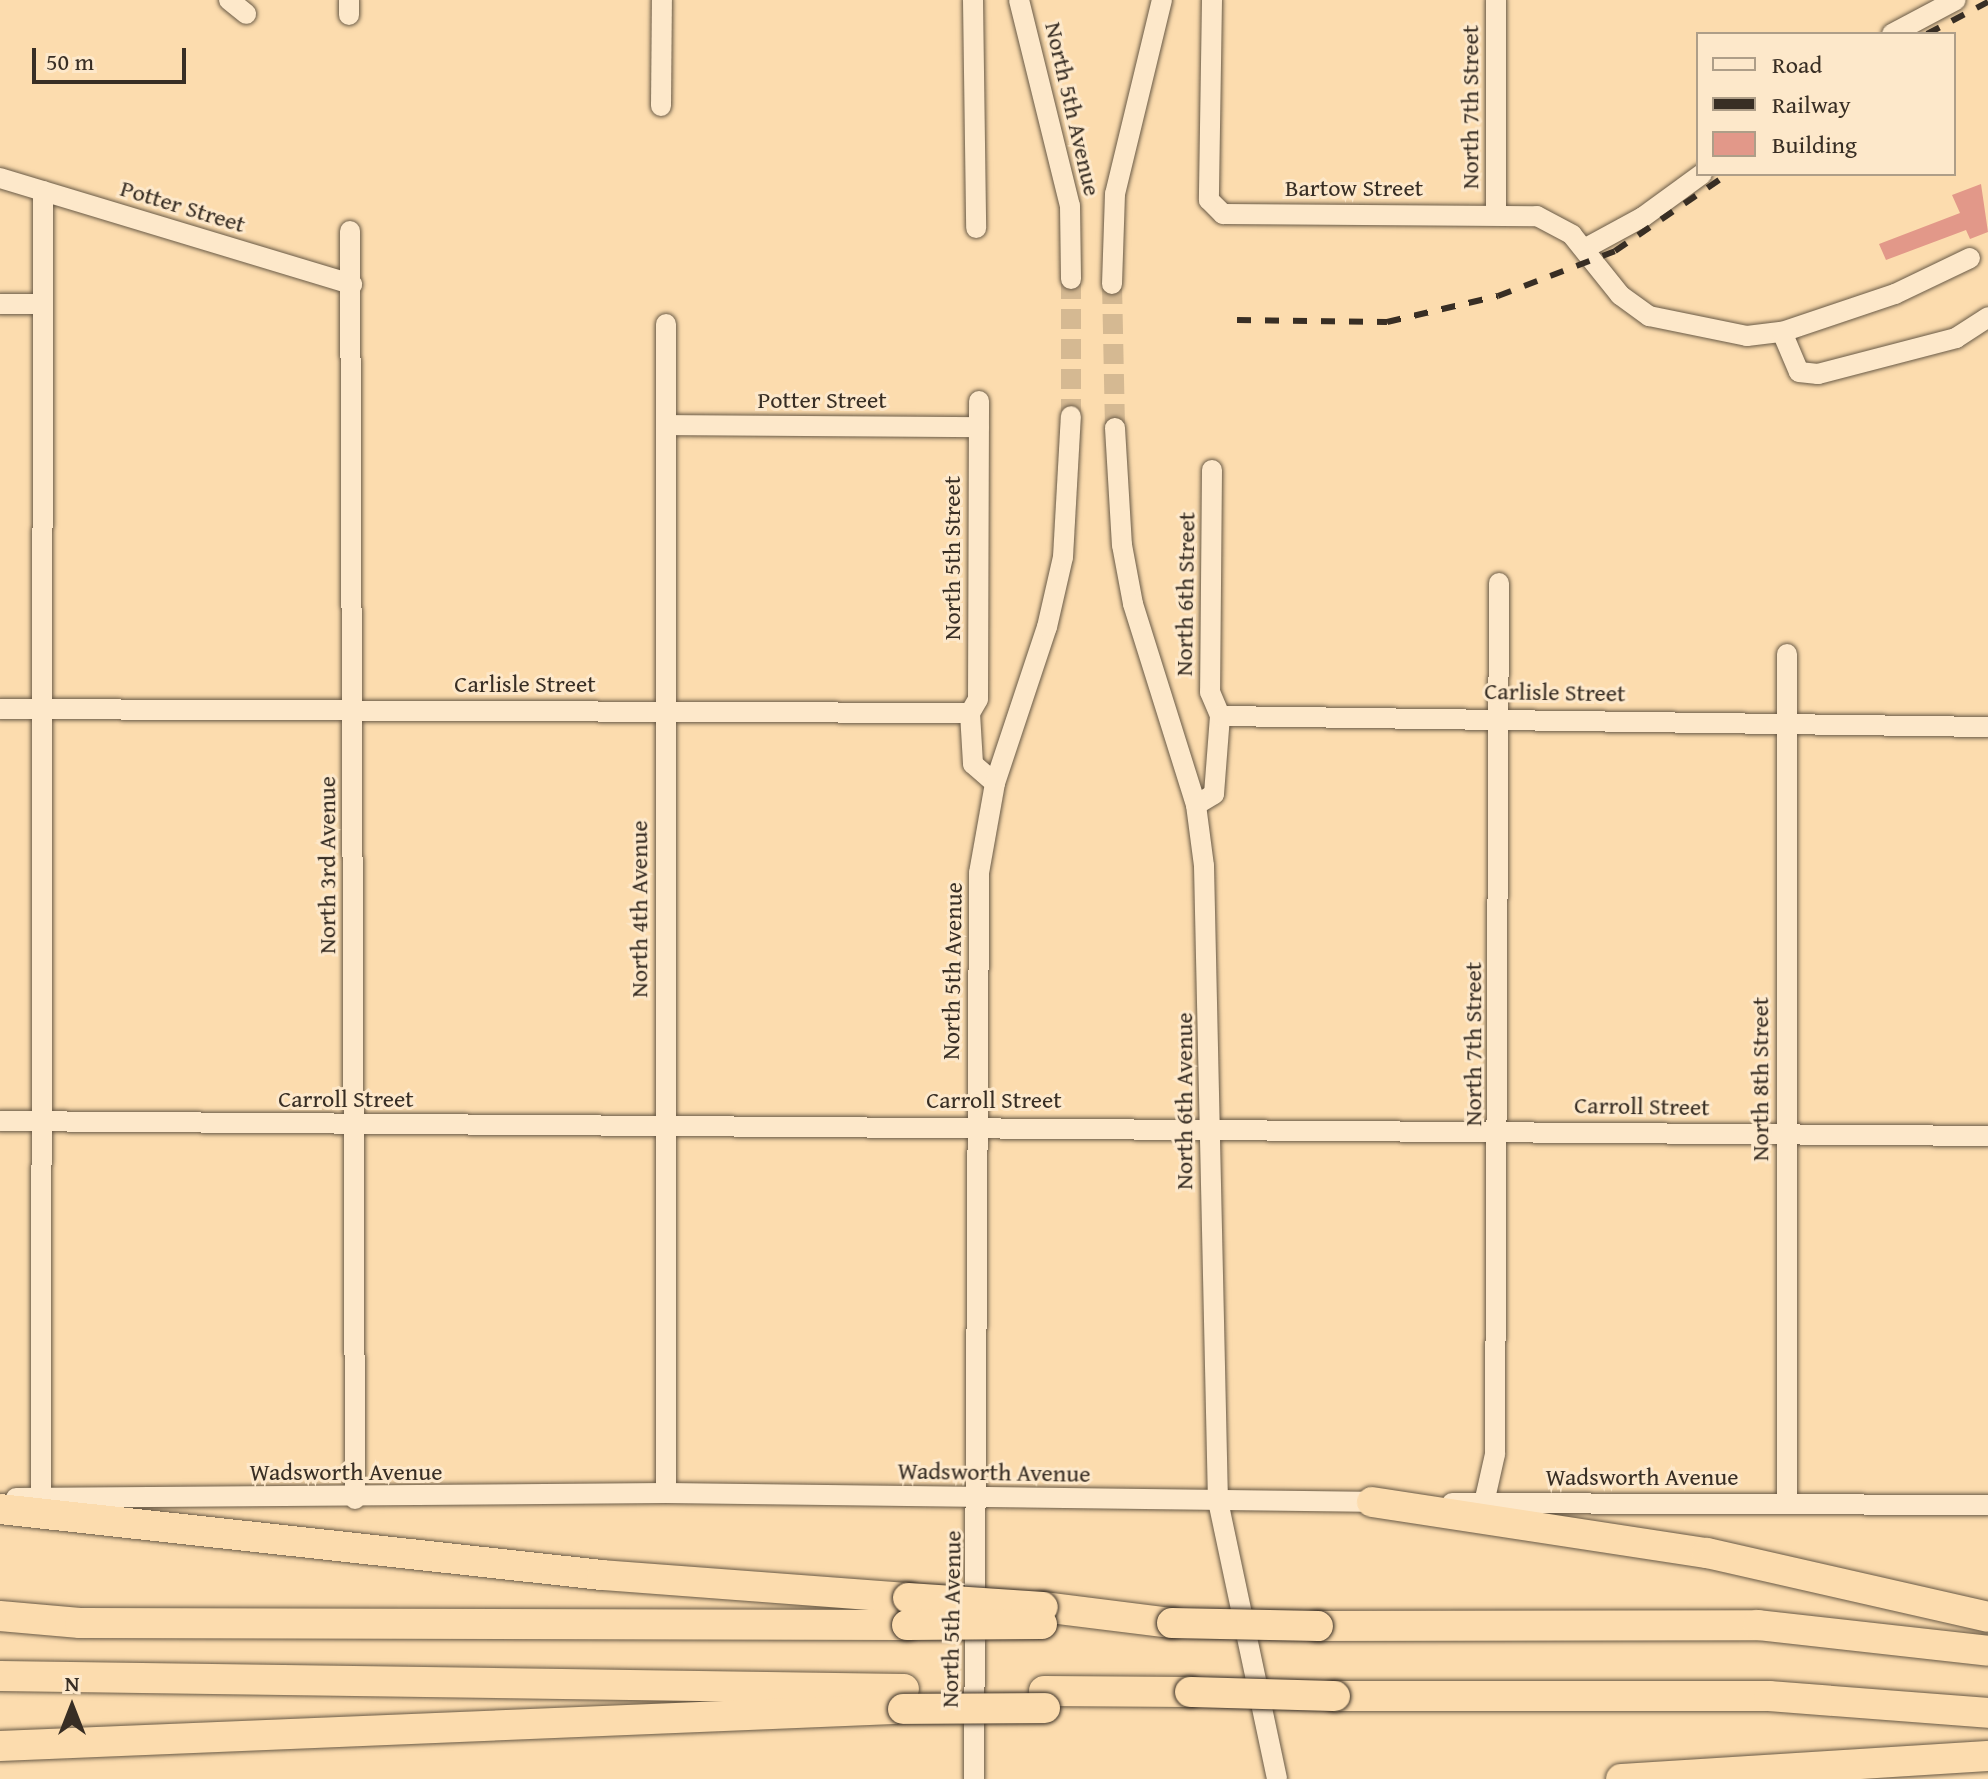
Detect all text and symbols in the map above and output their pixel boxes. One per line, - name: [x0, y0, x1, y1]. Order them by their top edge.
- street label: North 5th Avenue: [1039, 19, 1107, 199]
- street label: North 7th Street: [1456, 25, 1484, 189]
- scale bar: [36, 32, 190, 82]
- legend: [1696, 32, 1956, 176]
- text: 50 m: [46, 44, 94, 79]
- text: Road: [1772, 47, 1822, 82]
- text: Railway: [1772, 87, 1851, 122]
- text: Building: [1772, 127, 1857, 162]
- street label: Potter Street: [117, 173, 249, 239]
- street label: Bartow Street: [1285, 174, 1423, 202]
- street label: Potter Street: [757, 386, 887, 414]
- street label: North 5th Street: [938, 476, 966, 640]
- street label: North 6th Street: [1169, 511, 1201, 677]
- street label: Carlisle Street: [454, 670, 596, 698]
- street label: Carlisle Street: [1484, 676, 1626, 708]
- street label: North 3rd Avenue: [313, 776, 341, 954]
- street label: North 4th Avenue: [625, 820, 653, 998]
- street label: North 5th Avenue: [936, 882, 968, 1060]
- street label: North 7th Street: [1459, 962, 1487, 1126]
- street label: North 8th Street: [1746, 997, 1774, 1161]
- street label: North 6th Avenue: [1170, 1012, 1198, 1190]
- street label: Carroll Street: [278, 1085, 414, 1113]
- street label: Carroll Street: [926, 1086, 1062, 1114]
- street label: Carroll Street: [1574, 1090, 1710, 1122]
- street label: Wadsworth Avenue: [897, 1456, 1091, 1488]
- street label: Wadsworth Avenue: [250, 1458, 442, 1486]
- street label: Wadsworth Avenue: [1546, 1463, 1738, 1491]
- street label: North 5th Avenue: [935, 1530, 967, 1708]
- north arrow: [32, 1667, 112, 1747]
- text: N: [65, 1667, 79, 1699]

